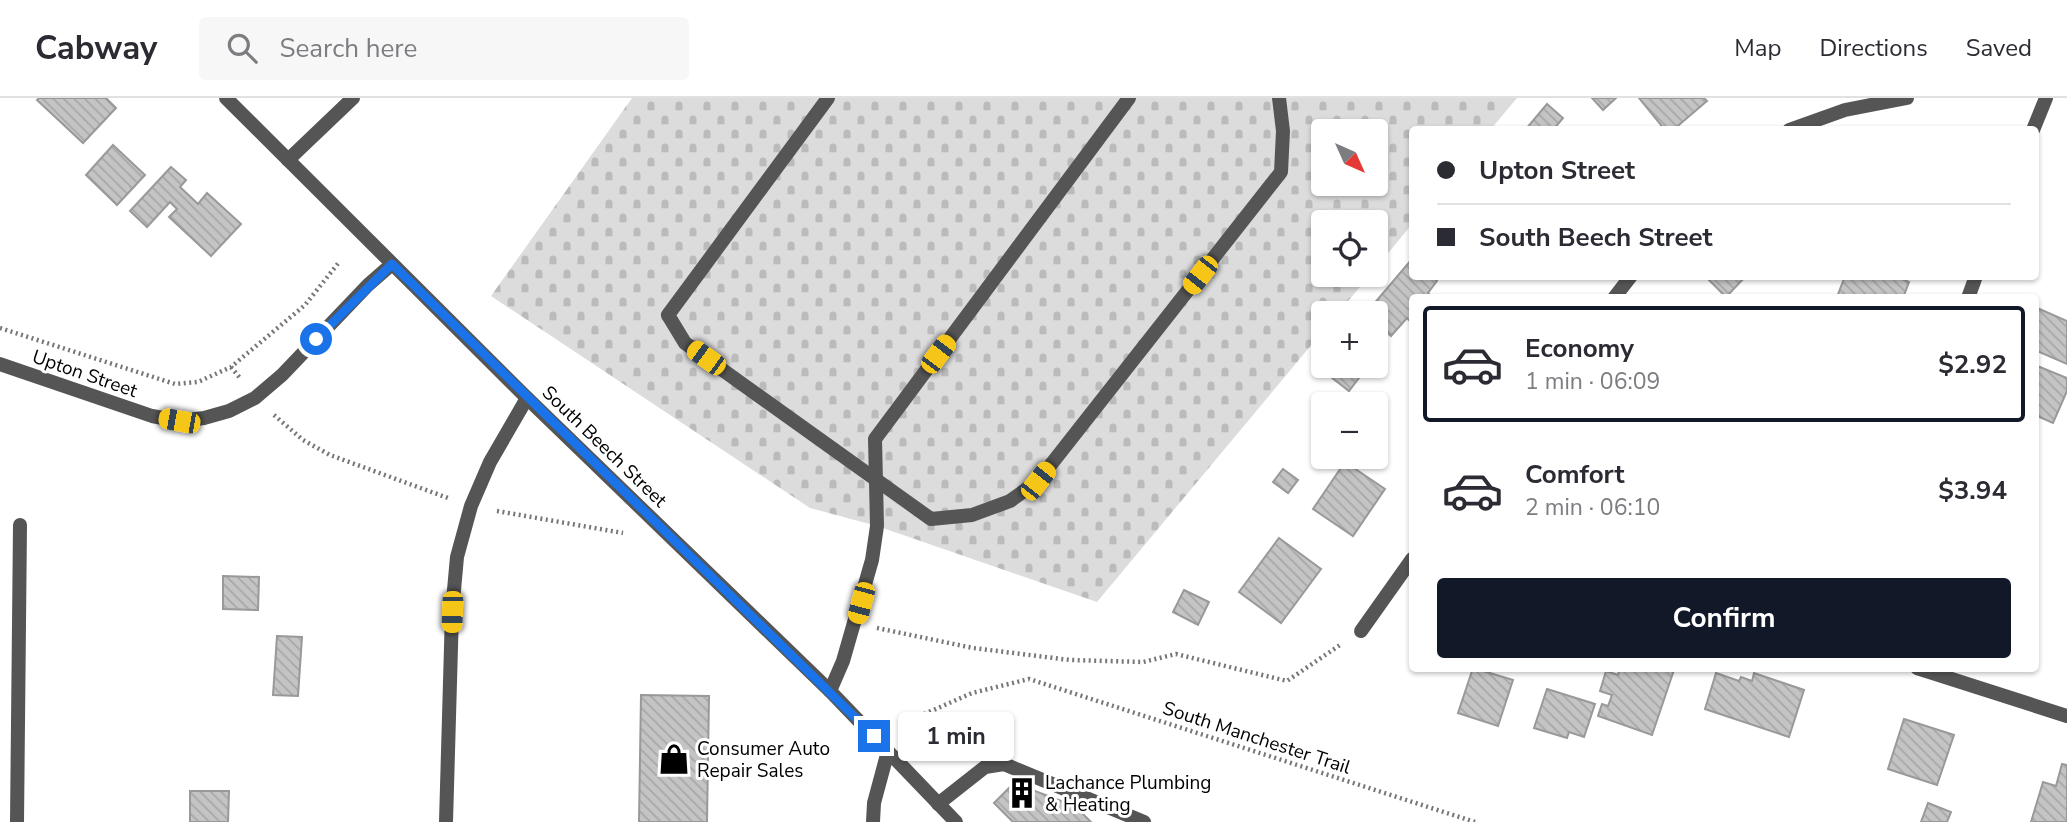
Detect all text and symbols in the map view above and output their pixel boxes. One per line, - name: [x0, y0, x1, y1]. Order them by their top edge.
- search box: [199, 17, 689, 80]
- text: Cabway: [35, 26, 157, 71]
- icon: search: [223, 29, 261, 67]
- text: Search here: [279, 31, 417, 66]
- text: Map: [1734, 32, 1781, 64]
- text: Directions: [1819, 32, 1928, 64]
- text: Saved: [1966, 32, 2032, 64]
- north arrow: [1311, 119, 1388, 196]
- map controls: [1311, 119, 1388, 469]
- text: Upton Street: [1479, 153, 1635, 188]
- button: locate: [1311, 210, 1388, 287]
- text: South Beech Street: [1479, 220, 1713, 255]
- car: [1179, 252, 1222, 298]
- button: +: [1311, 301, 1388, 378]
- route start: [300, 323, 332, 355]
- car: [917, 331, 960, 377]
- text: Economy: [1525, 331, 1634, 366]
- icon: car: [1441, 333, 1504, 396]
- car: [683, 337, 730, 379]
- street label: Upton Street: [29, 344, 141, 404]
- text: $2.92: [1938, 347, 2007, 382]
- text: 1 min · 06:09: [1525, 366, 1660, 397]
- street label: South Beech Street: [536, 380, 673, 513]
- button: −: [1311, 392, 1388, 469]
- car: [157, 407, 202, 435]
- text: Comfort: [1525, 457, 1625, 492]
- car: [1017, 458, 1060, 504]
- icon: car: [1441, 459, 1504, 522]
- text: $3.94: [1938, 473, 2007, 508]
- text: 2 min · 06:10: [1525, 492, 1660, 523]
- button: Confirm: [1437, 578, 2011, 658]
- car: [846, 580, 877, 626]
- car: [441, 591, 464, 633]
- street label: South Manchester Trail: [1159, 695, 1354, 781]
- callout: 1 min: [898, 712, 1014, 760]
- route end: [858, 720, 890, 752]
- text: 1 min: [926, 721, 986, 752]
- place label: Consumer Auto Repair Sales: [697, 736, 830, 784]
- shop icon: Consumer Auto Repair Sales: [657, 742, 691, 776]
- place label: Lachance Plumbing & Heating: [1045, 770, 1211, 818]
- building icon: Lachance Plumbing & Heating: [1005, 776, 1039, 810]

